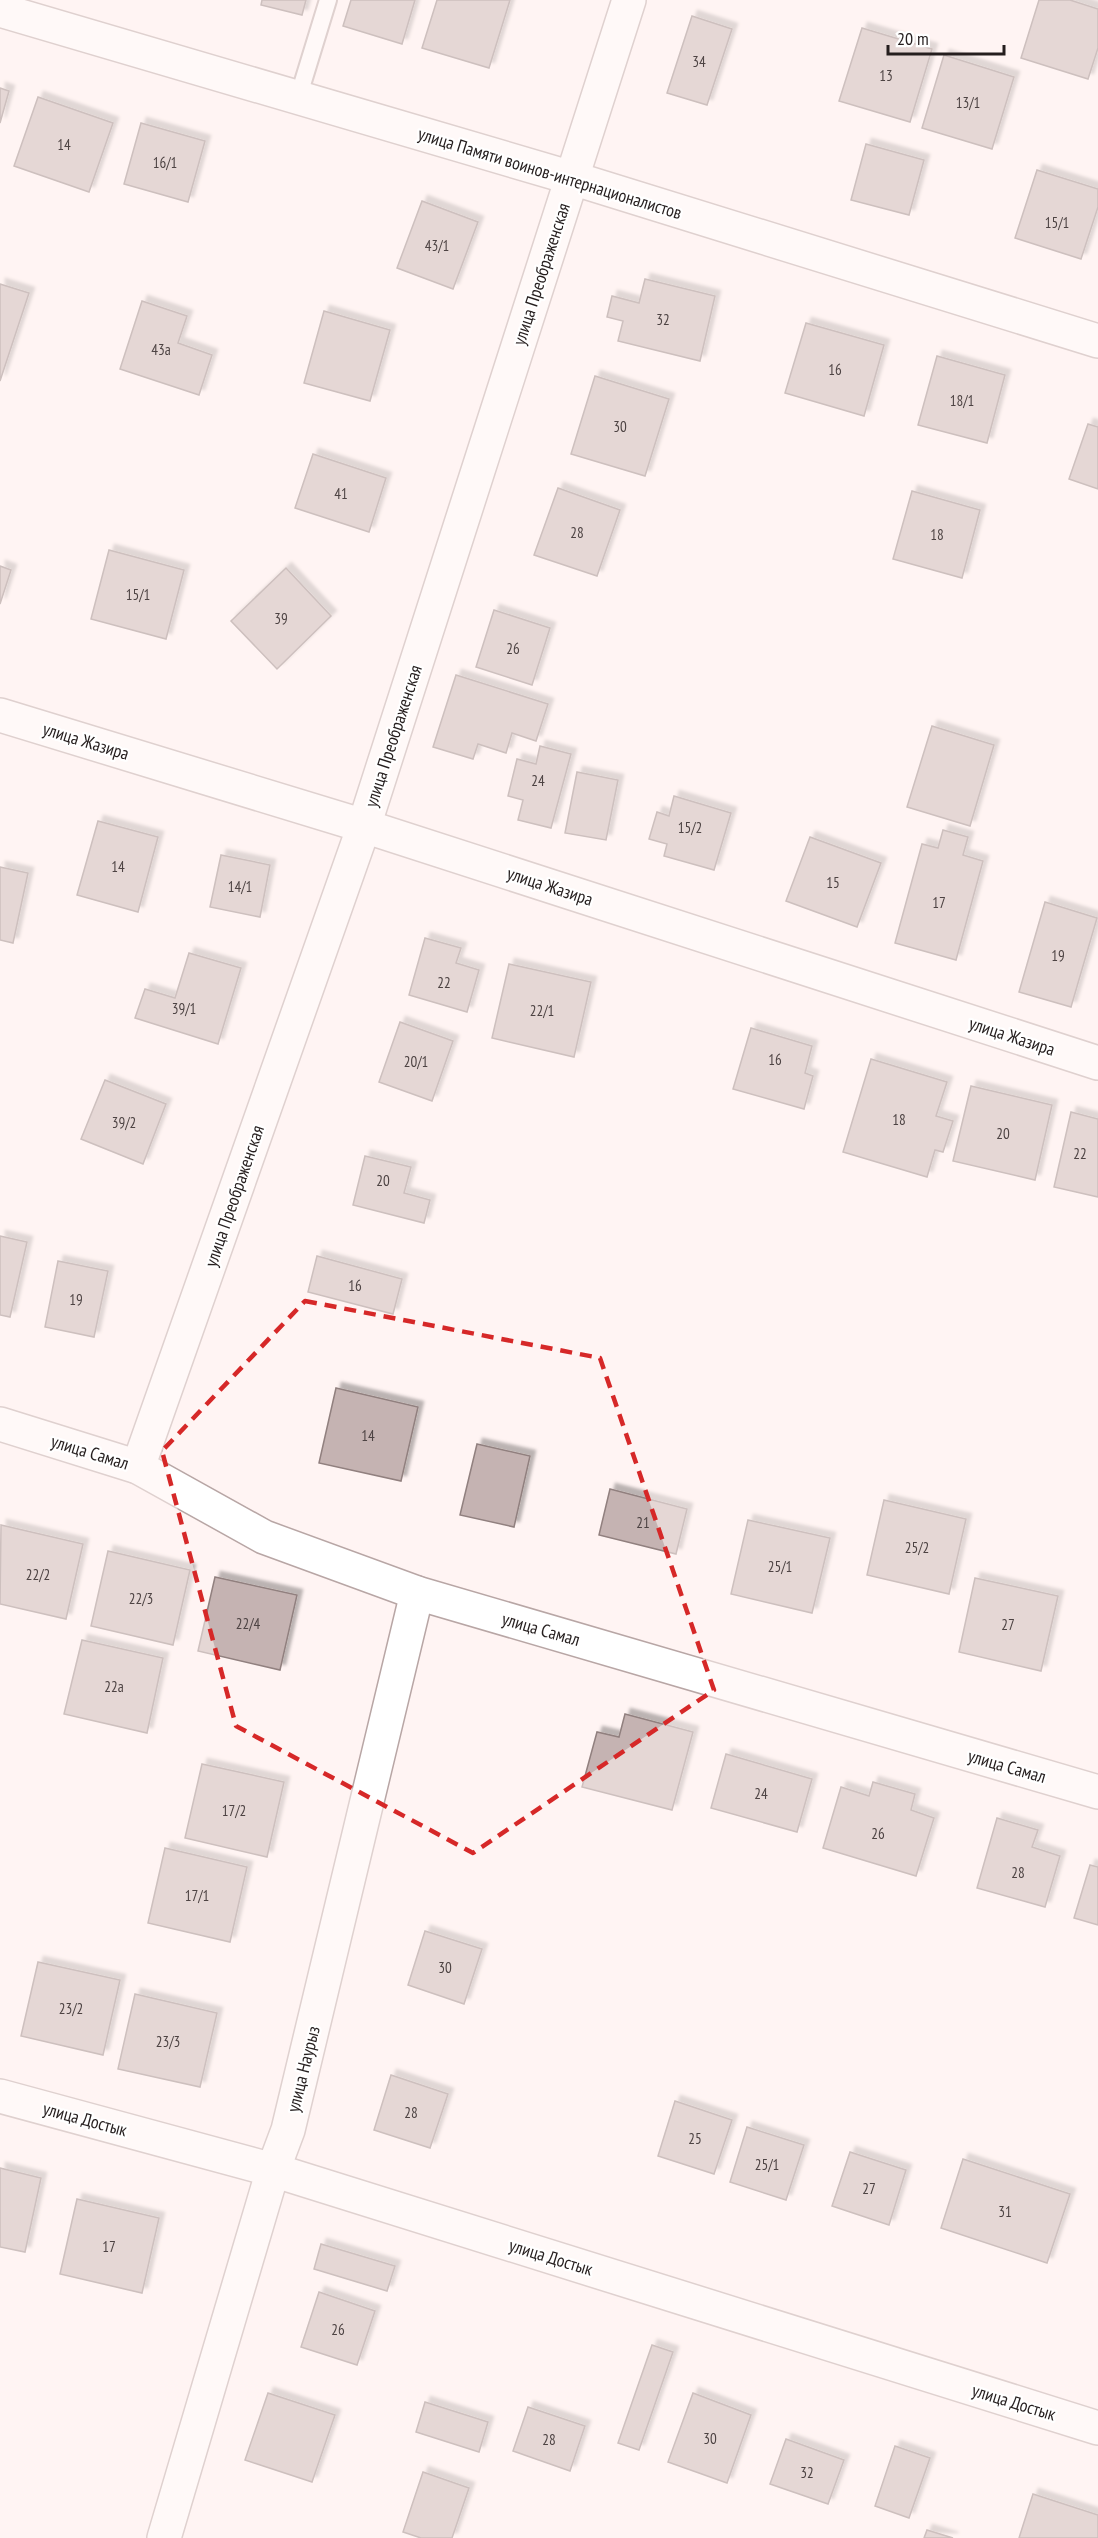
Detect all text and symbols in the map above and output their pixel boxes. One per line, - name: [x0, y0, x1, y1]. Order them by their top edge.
- scale bar: [888, 18, 1004, 56]
- text: 20 m: [897, 27, 929, 50]
- house number: 34: [692, 52, 706, 71]
- house number: 13: [879, 66, 893, 85]
- house number: 13/1: [956, 93, 980, 112]
- street label: улица Памяти воинов-интернационалистов: [415, 122, 685, 224]
- house number: 14: [57, 135, 71, 154]
- house number: 16/1: [153, 153, 177, 172]
- street label: улица Преображенская: [507, 200, 575, 348]
- house number: 15/1: [1045, 213, 1069, 232]
- house number: 43/1: [425, 236, 449, 255]
- house number: 32: [656, 310, 670, 329]
- house number: 43а: [151, 340, 171, 359]
- house number: 16: [828, 360, 842, 379]
- house number: 18/1: [950, 391, 974, 410]
- house number: 30: [613, 417, 627, 436]
- house number: 41: [334, 484, 348, 503]
- house number: 28: [570, 523, 584, 542]
- house number: 18: [930, 525, 944, 544]
- house number: 15/1: [126, 585, 150, 604]
- house number: 39: [274, 609, 288, 628]
- house number: 26: [506, 639, 520, 658]
- street label: улица Преображенская: [359, 662, 427, 810]
- street label: улица Жазира: [40, 717, 132, 765]
- house number: 24: [531, 771, 545, 790]
- house number: 15/2: [678, 818, 702, 837]
- house number: 14: [111, 857, 125, 876]
- street label: улица Жазира: [504, 861, 596, 911]
- house number: 15: [826, 873, 840, 892]
- house number: 14/1: [228, 877, 252, 896]
- house number: 17: [932, 893, 946, 912]
- house number: 19: [1051, 946, 1065, 965]
- house number: 22: [437, 973, 451, 992]
- house number: 39/1: [172, 999, 196, 1018]
- house number: 22/1: [530, 1001, 554, 1020]
- street label: улица Жазира: [966, 1011, 1058, 1061]
- house number: 16: [768, 1050, 782, 1069]
- house number: 20/1: [404, 1052, 428, 1071]
- house number: 18: [892, 1110, 906, 1129]
- house number: 39/2: [112, 1113, 136, 1132]
- street label: улица Преображенская: [199, 1122, 269, 1270]
- house number: 20: [996, 1124, 1010, 1143]
- house number: 22: [1073, 1144, 1087, 1163]
- house number: 20: [376, 1171, 390, 1190]
- house number: 16: [348, 1276, 362, 1295]
- house number: 19: [69, 1290, 83, 1309]
- house number: 14: [361, 1426, 375, 1445]
- street label: улица Самал: [48, 1429, 132, 1475]
- house number: 21: [636, 1513, 650, 1532]
- house number: 25/2: [905, 1538, 929, 1557]
- house number: 25/1: [768, 1557, 792, 1576]
- house number: 22/2: [26, 1565, 50, 1584]
- house number: 22/3: [129, 1589, 153, 1608]
- street label: улица Самал: [499, 1607, 583, 1651]
- house number: 22/4: [236, 1614, 261, 1633]
- house number: 27: [1001, 1615, 1015, 1634]
- house number: 22а: [104, 1677, 124, 1696]
- street label: улица Самал: [965, 1744, 1049, 1788]
- house number: 24: [754, 1784, 768, 1803]
- house number: 17/2: [222, 1801, 246, 1820]
- house number: 26: [871, 1824, 885, 1843]
- house number: 28: [1011, 1863, 1025, 1882]
- house number: 17/1: [185, 1886, 209, 1905]
- house number: 30: [438, 1958, 452, 1977]
- house number: 23/2: [59, 1999, 83, 2018]
- street label: улица Наурыз: [281, 2023, 325, 2115]
- house number: 23/3: [156, 2032, 180, 2051]
- street label: улица Достык: [40, 2097, 130, 2141]
- house number: 28: [404, 2103, 418, 2122]
- house number: 25: [688, 2129, 702, 2148]
- house number: 25/1: [755, 2155, 779, 2174]
- house number: 27: [862, 2179, 876, 2198]
- house number: 31: [998, 2202, 1012, 2221]
- street label: улица Достык: [506, 2233, 596, 2281]
- house number: 17: [102, 2237, 116, 2256]
- house number: 26: [331, 2320, 345, 2339]
- street label: улица Достык: [969, 2378, 1059, 2426]
- house number: 30: [703, 2429, 717, 2448]
- house number: 28: [542, 2430, 556, 2449]
- house number: 32: [800, 2463, 814, 2482]

